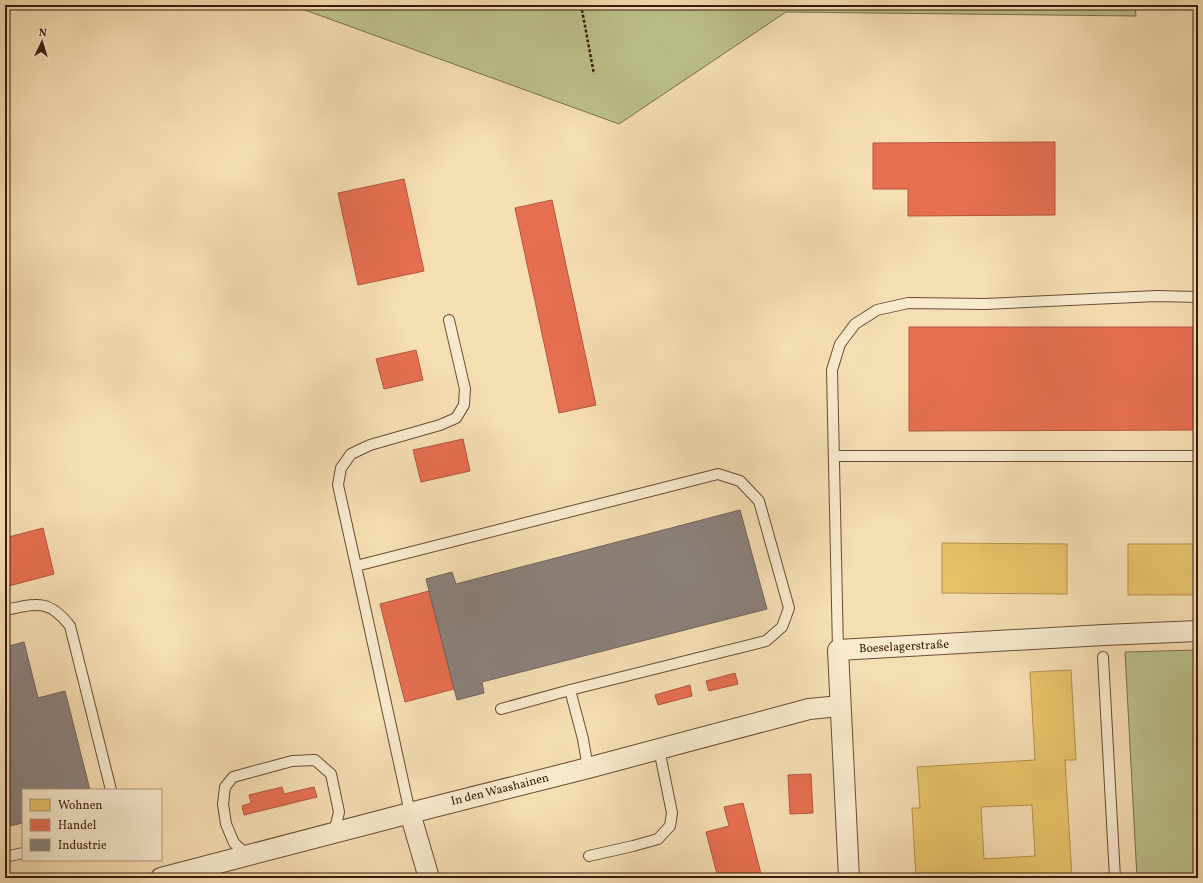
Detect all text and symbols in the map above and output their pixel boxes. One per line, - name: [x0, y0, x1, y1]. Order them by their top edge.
- north arrow: [22, 22, 62, 62]
- text: N: [38, 26, 47, 41]
- street label: Boeselagerstraße: [859, 637, 950, 657]
- street label: In den Waashainen: [449, 770, 551, 810]
- legend: [22, 789, 162, 861]
- text: Wohnen: [58, 798, 103, 814]
- text: Handel: [58, 818, 97, 834]
- text: Industrie: [58, 838, 107, 854]

